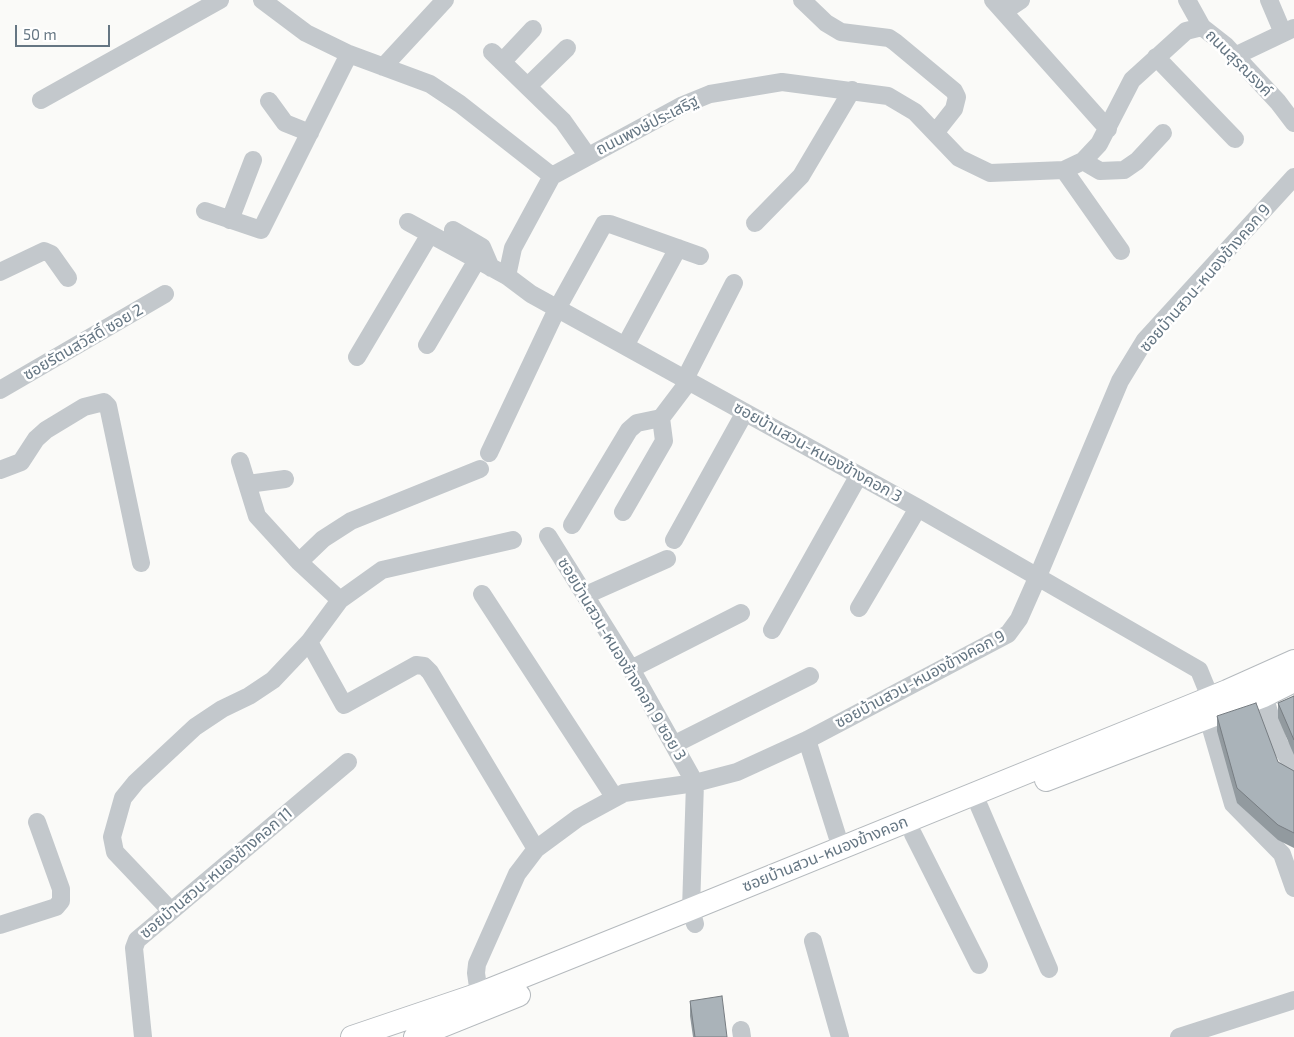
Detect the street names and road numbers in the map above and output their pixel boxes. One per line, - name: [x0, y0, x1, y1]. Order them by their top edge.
- street label: ถนนสุรณรงค์: [1201, 25, 1277, 101]
- street label: ถนนพงษ์ประเสริฐ: [593, 91, 701, 159]
- street label: ซอยบ้านสวน-หนองข้างคอก 9: [1136, 200, 1274, 356]
- street label: ซอยรัตนสวัสดิ์ ซอย 2: [20, 300, 146, 384]
- street label: ซอยบ้านสวน-หนองข้างคอก 3: [730, 398, 906, 506]
- street label: ซอยบ้านสวน-หนองข้างคอก 9 ซอย 3: [554, 554, 690, 764]
- street label: ซอยบ้านสวน-หนองข้างคอก 9: [832, 626, 1008, 732]
- street label: ซอยบ้านสวน-หนองข้างคอก 11: [136, 804, 296, 942]
- street label: ซอยบ้านสวน-หนองข้างคอก: [739, 812, 911, 896]

